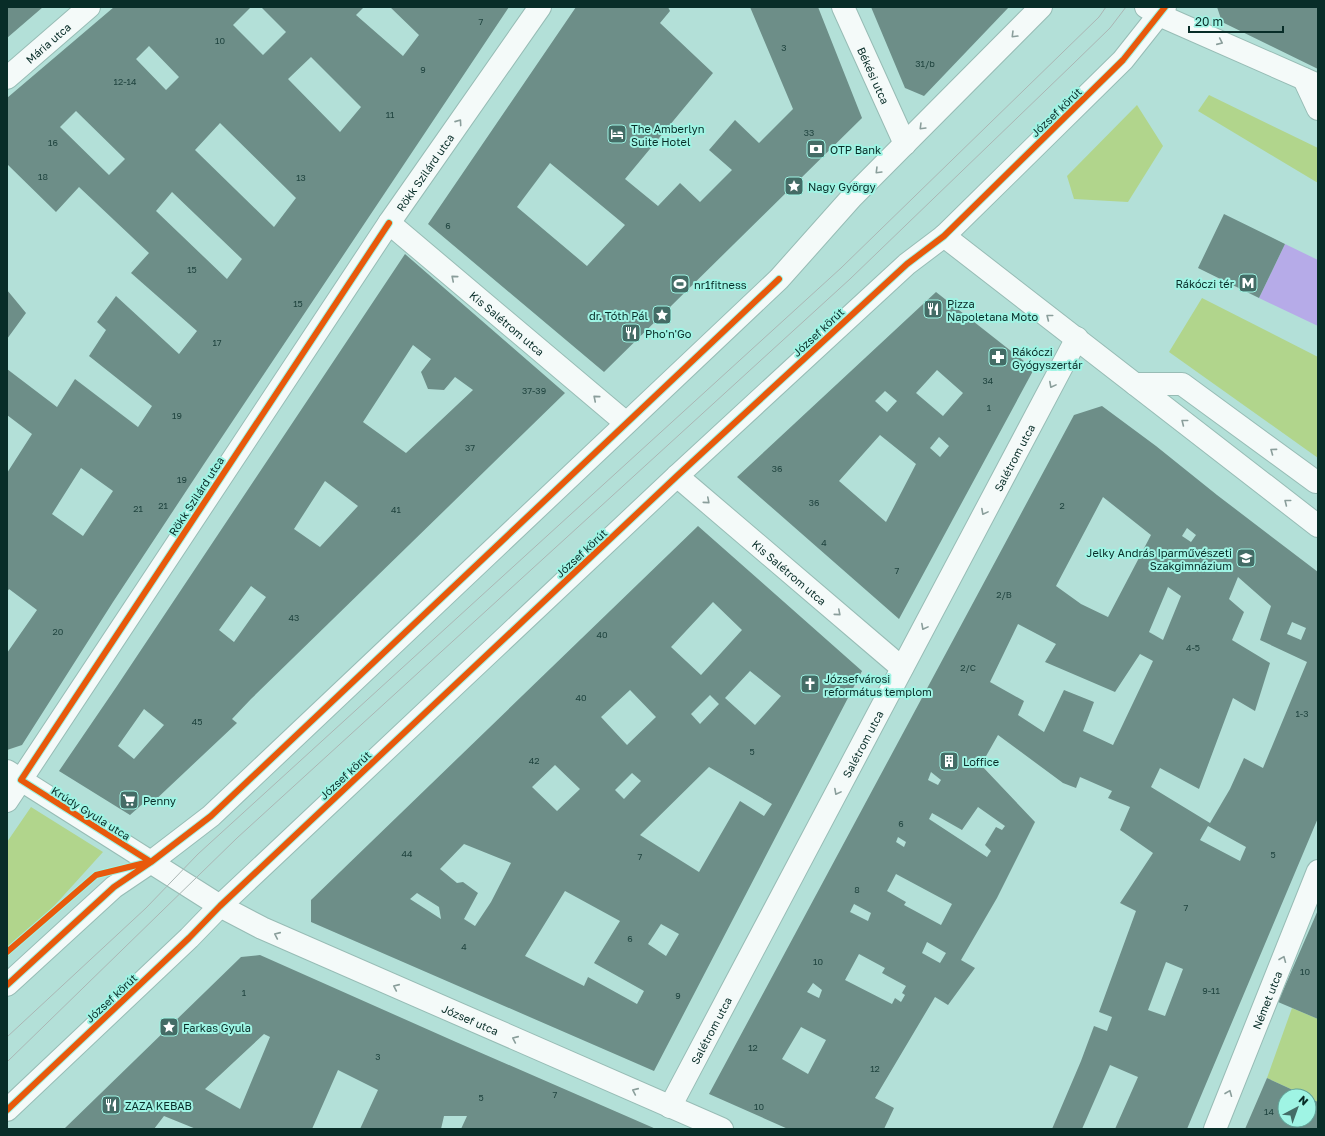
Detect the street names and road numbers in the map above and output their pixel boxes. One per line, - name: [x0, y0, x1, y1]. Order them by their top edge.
- street label: Mária utca: [23, 20, 73, 66]
- street label: Békési utca: [855, 45, 892, 106]
- street label: József körút: [1028, 85, 1084, 139]
- street label: Rökk Szilárd utca: [393, 131, 456, 213]
- street label: Kis Salétrom utca: [468, 288, 547, 358]
- street label: József körút: [790, 305, 846, 359]
- street label: Salétrom utca: [991, 422, 1037, 493]
- street label: Rökk Szilárd utca: [166, 454, 226, 538]
- street label: József körút: [553, 526, 609, 580]
- street label: Kis Salétrom utca: [750, 537, 829, 607]
- street label: Salétrom utca: [839, 708, 885, 780]
- street label: József körút: [317, 748, 373, 802]
- street label: Krúdy Gyula utca: [49, 784, 133, 842]
- street label: Német utca: [1249, 969, 1284, 1031]
- street label: József körút: [83, 971, 139, 1025]
- street label: Salétrom utca: [688, 994, 734, 1066]
- street label: József utca: [440, 1001, 501, 1037]

